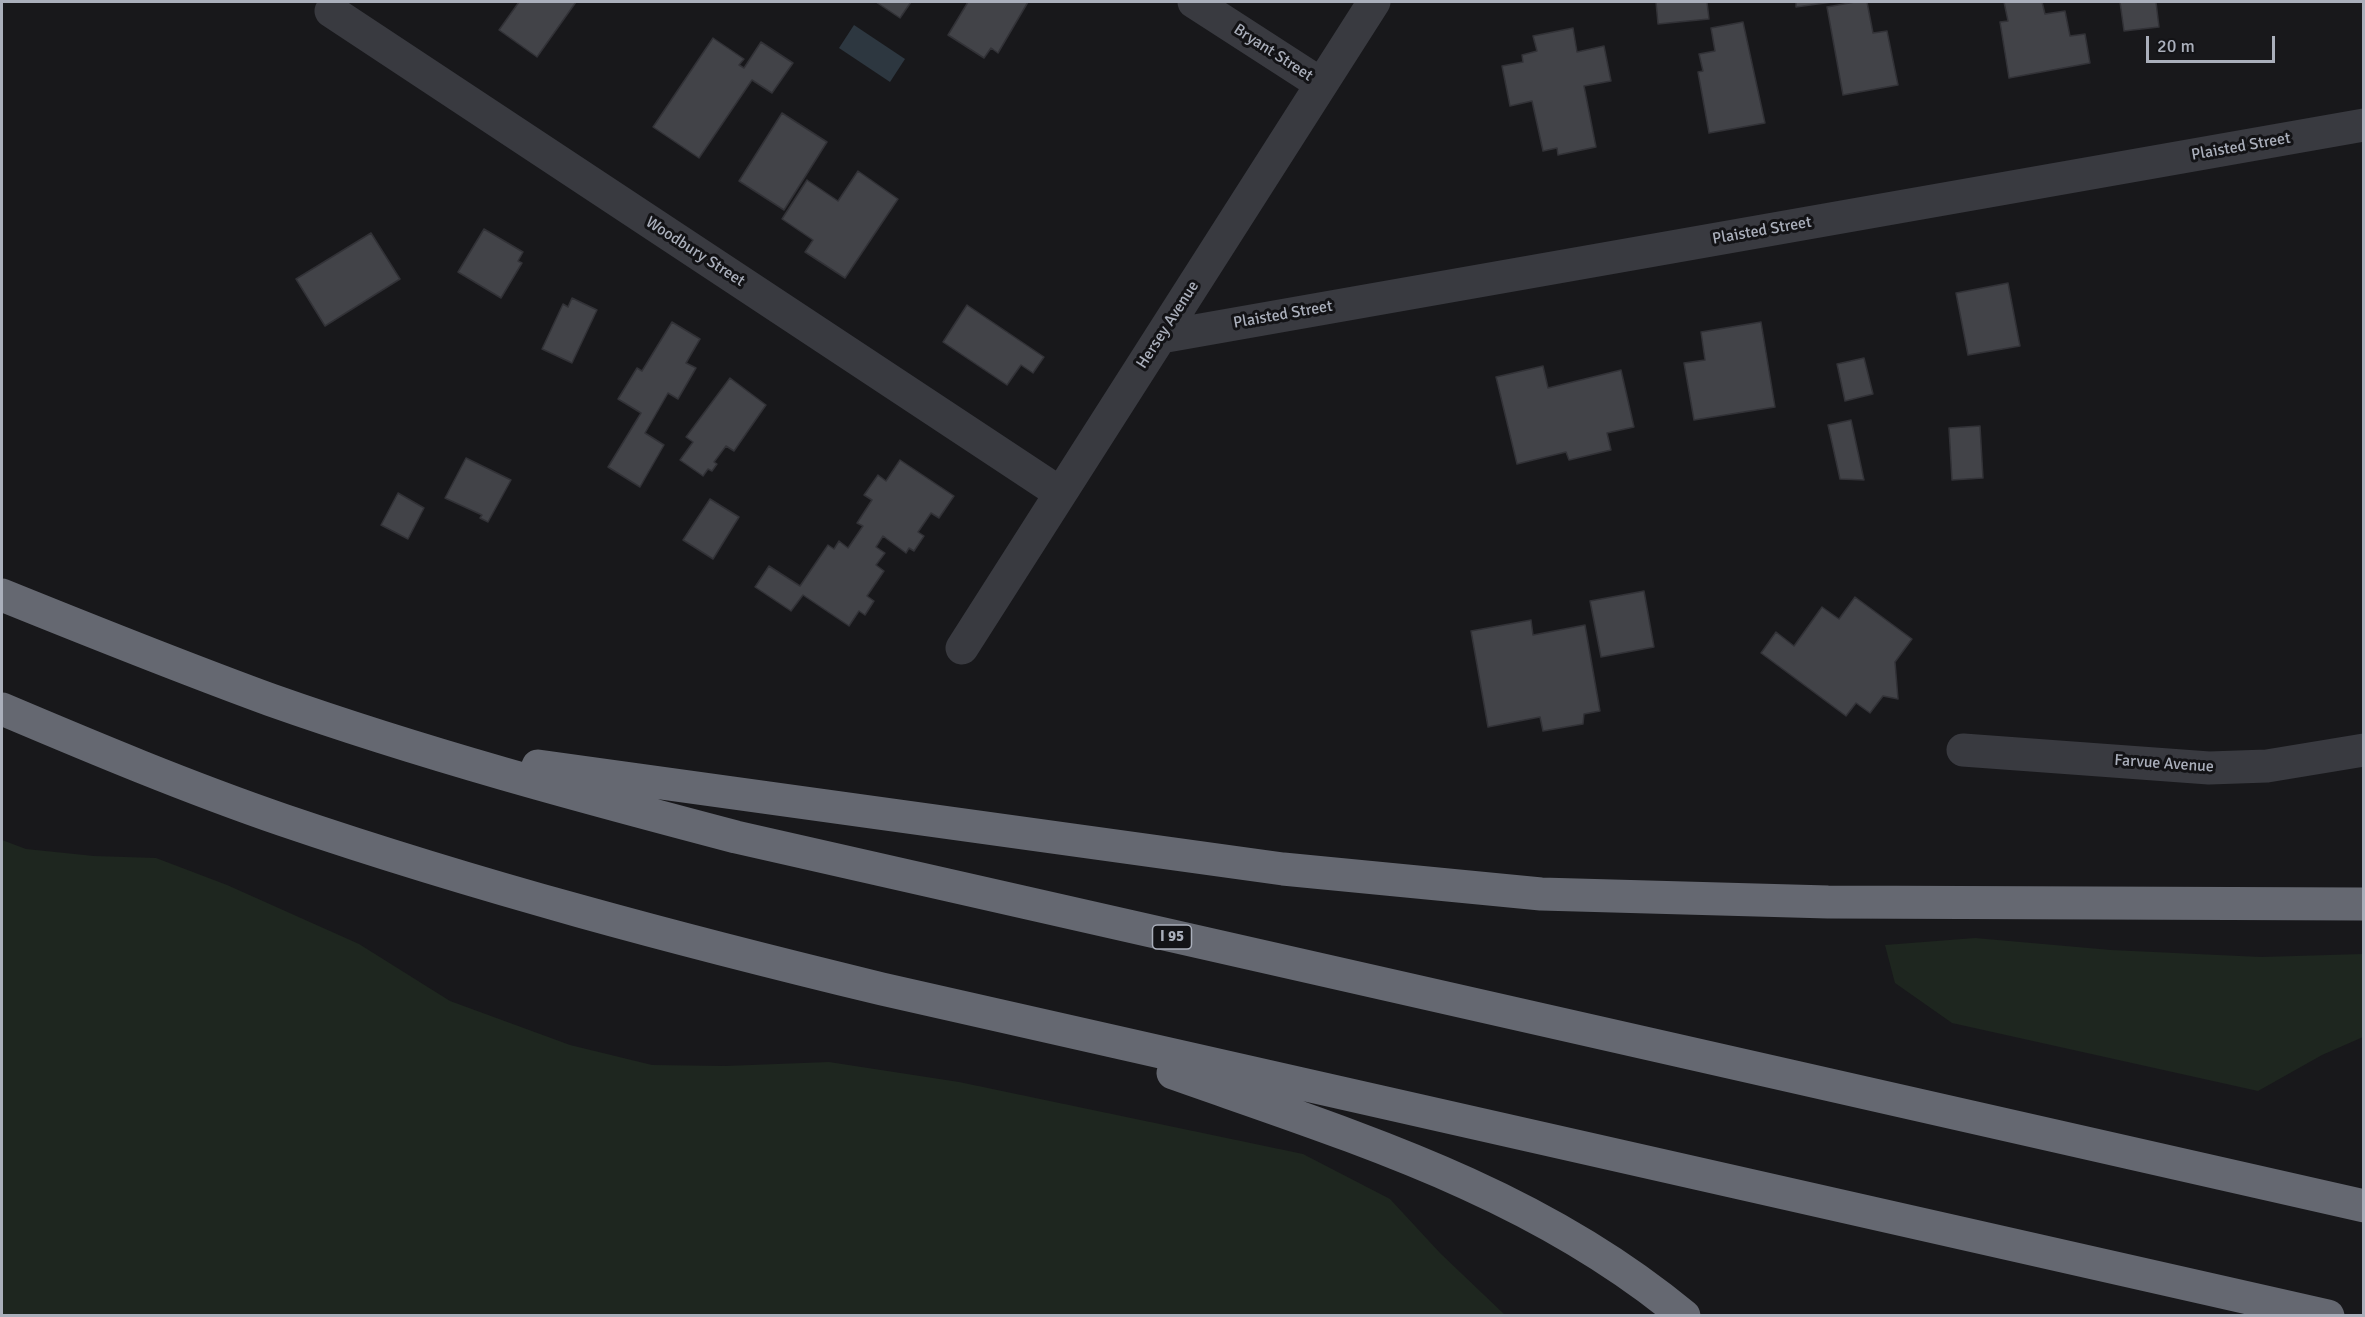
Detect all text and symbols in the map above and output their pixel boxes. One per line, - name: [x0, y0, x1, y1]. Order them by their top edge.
- street label: Bryant Street: [1230, 20, 1316, 86]
- scale bar: [2149, 24, 2278, 62]
- text: 20 m: [2157, 35, 2195, 57]
- street label: Plaisted Street: [2190, 129, 2292, 165]
- street label: Woodbury Street: [642, 213, 748, 291]
- street label: Plaisted Street: [1711, 213, 1813, 249]
- street label: Hersey Avenue: [1133, 278, 1203, 372]
- street label: Plaisted Street: [1232, 297, 1334, 333]
- street label: Farvue Avenue: [2114, 751, 2214, 777]
- road number: I 95: [1152, 925, 1192, 949]

